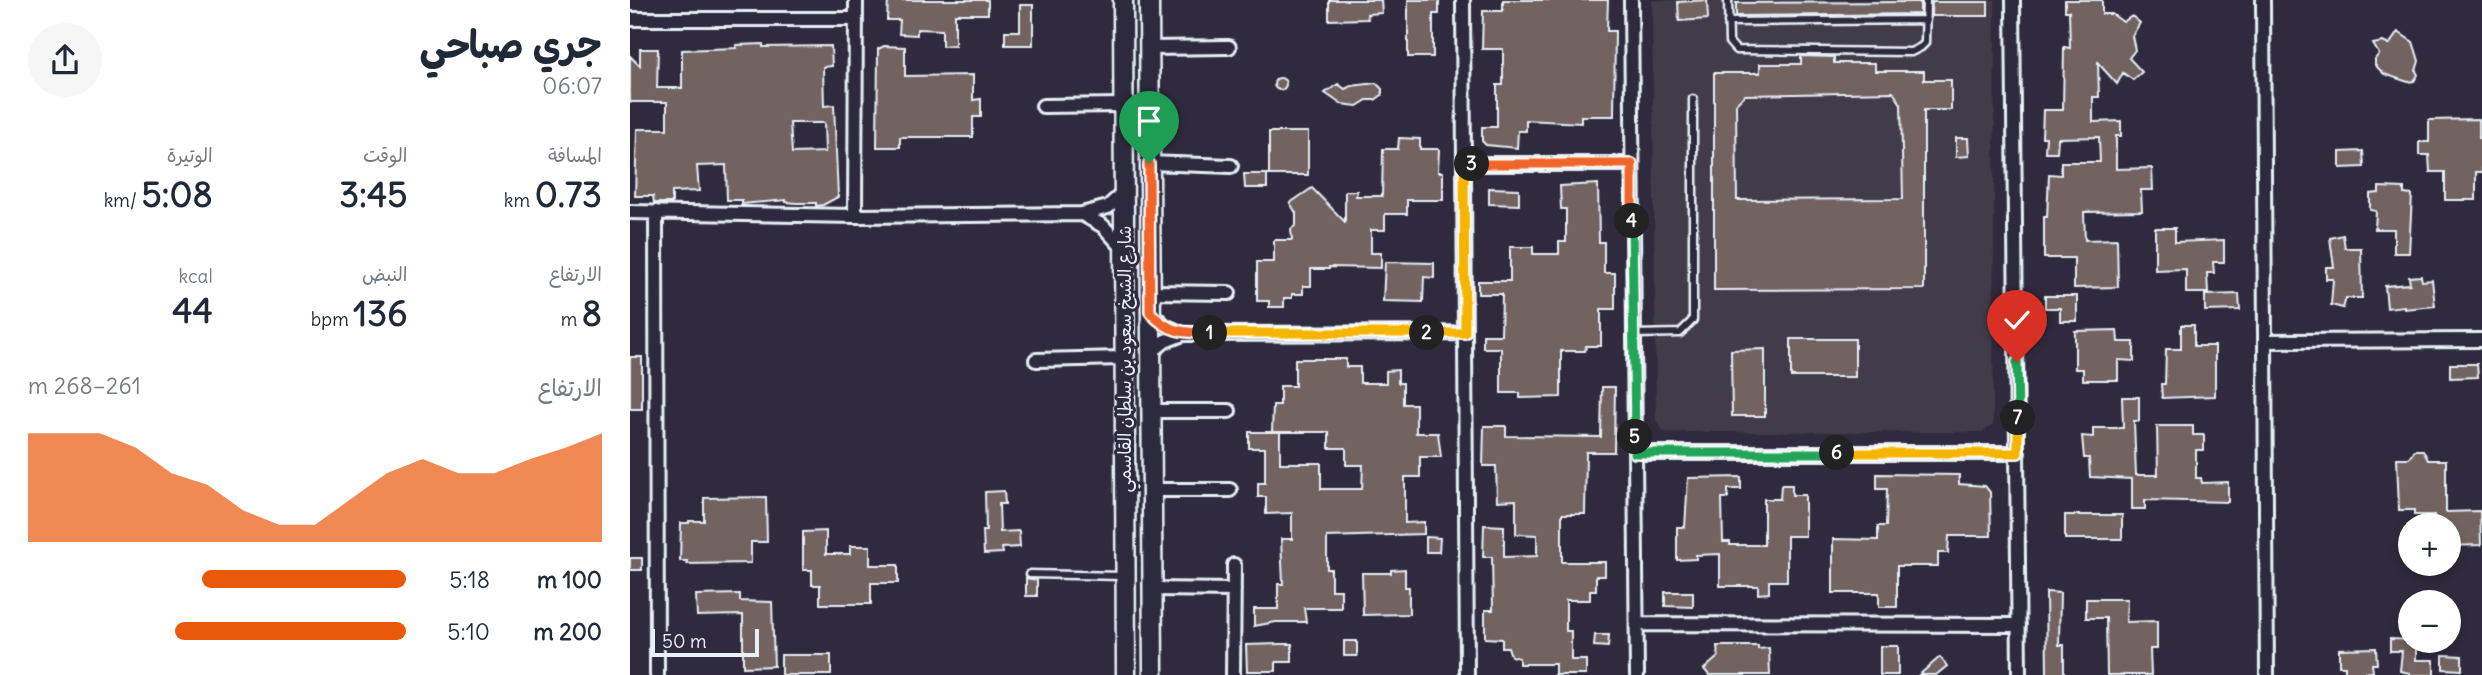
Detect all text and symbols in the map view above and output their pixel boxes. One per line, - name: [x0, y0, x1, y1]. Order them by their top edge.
- text: جري صباحي: [419, 21, 602, 68]
- button: share: [28, 23, 102, 97]
- text: 06:07: [542, 71, 602, 100]
- pin: [1119, 91, 1179, 163]
- icon: arrive: [1130, 102, 1168, 140]
- text: الوتيرة: [167, 143, 213, 167]
- text: الوقت: [363, 143, 407, 167]
- text: المسافة: [548, 143, 602, 167]
- pin: 3: [1454, 146, 1490, 182]
- text: 3: [1466, 151, 1477, 175]
- text: 5:08: [141, 172, 213, 216]
- text: 3:45: [339, 172, 407, 216]
- text: 0.73: [535, 172, 602, 216]
- text: /km: [104, 188, 141, 212]
- text: km: [504, 188, 535, 212]
- pin: 4: [1614, 204, 1650, 238]
- text: 4: [1626, 208, 1637, 232]
- street label: شارع الشيخ سعود بن سلطان القاسمي: [1113, 225, 1141, 493]
- text: النبض: [362, 262, 407, 286]
- text: الارتفاع: [549, 262, 602, 286]
- text: kcal: [178, 264, 213, 288]
- text: 44: [172, 288, 213, 332]
- pin: [1987, 290, 2047, 362]
- text: 136: [353, 291, 407, 335]
- text: 8: [582, 291, 602, 335]
- icon: check: [1998, 301, 2036, 339]
- text: bpm: [311, 307, 353, 331]
- text: m: [561, 307, 582, 331]
- pin: 1: [1192, 316, 1228, 350]
- pin: 2: [1410, 316, 1444, 350]
- text: 1: [1206, 320, 1213, 344]
- text: 2: [1421, 320, 1432, 344]
- text: 261–268 m: [28, 371, 141, 400]
- text: الارتفاع: [538, 373, 602, 402]
- pin: 7: [2000, 400, 2036, 436]
- text: 7: [2013, 405, 2022, 429]
- pin: 5: [1618, 420, 1653, 454]
- text: 5: [1629, 424, 1640, 448]
- pin: 6: [1820, 435, 1854, 470]
- text: 6: [1831, 440, 1842, 464]
- map controls: [2398, 513, 2461, 653]
- button: +: [2398, 513, 2461, 576]
- text: 5:18: [449, 565, 490, 594]
- text: 100 m: [537, 565, 602, 594]
- button: −: [2398, 590, 2461, 653]
- text: 5:10: [447, 617, 490, 646]
- text: 200 m: [533, 617, 602, 646]
- scale bar: [651, 626, 760, 658]
- text: 50 m: [662, 629, 707, 653]

